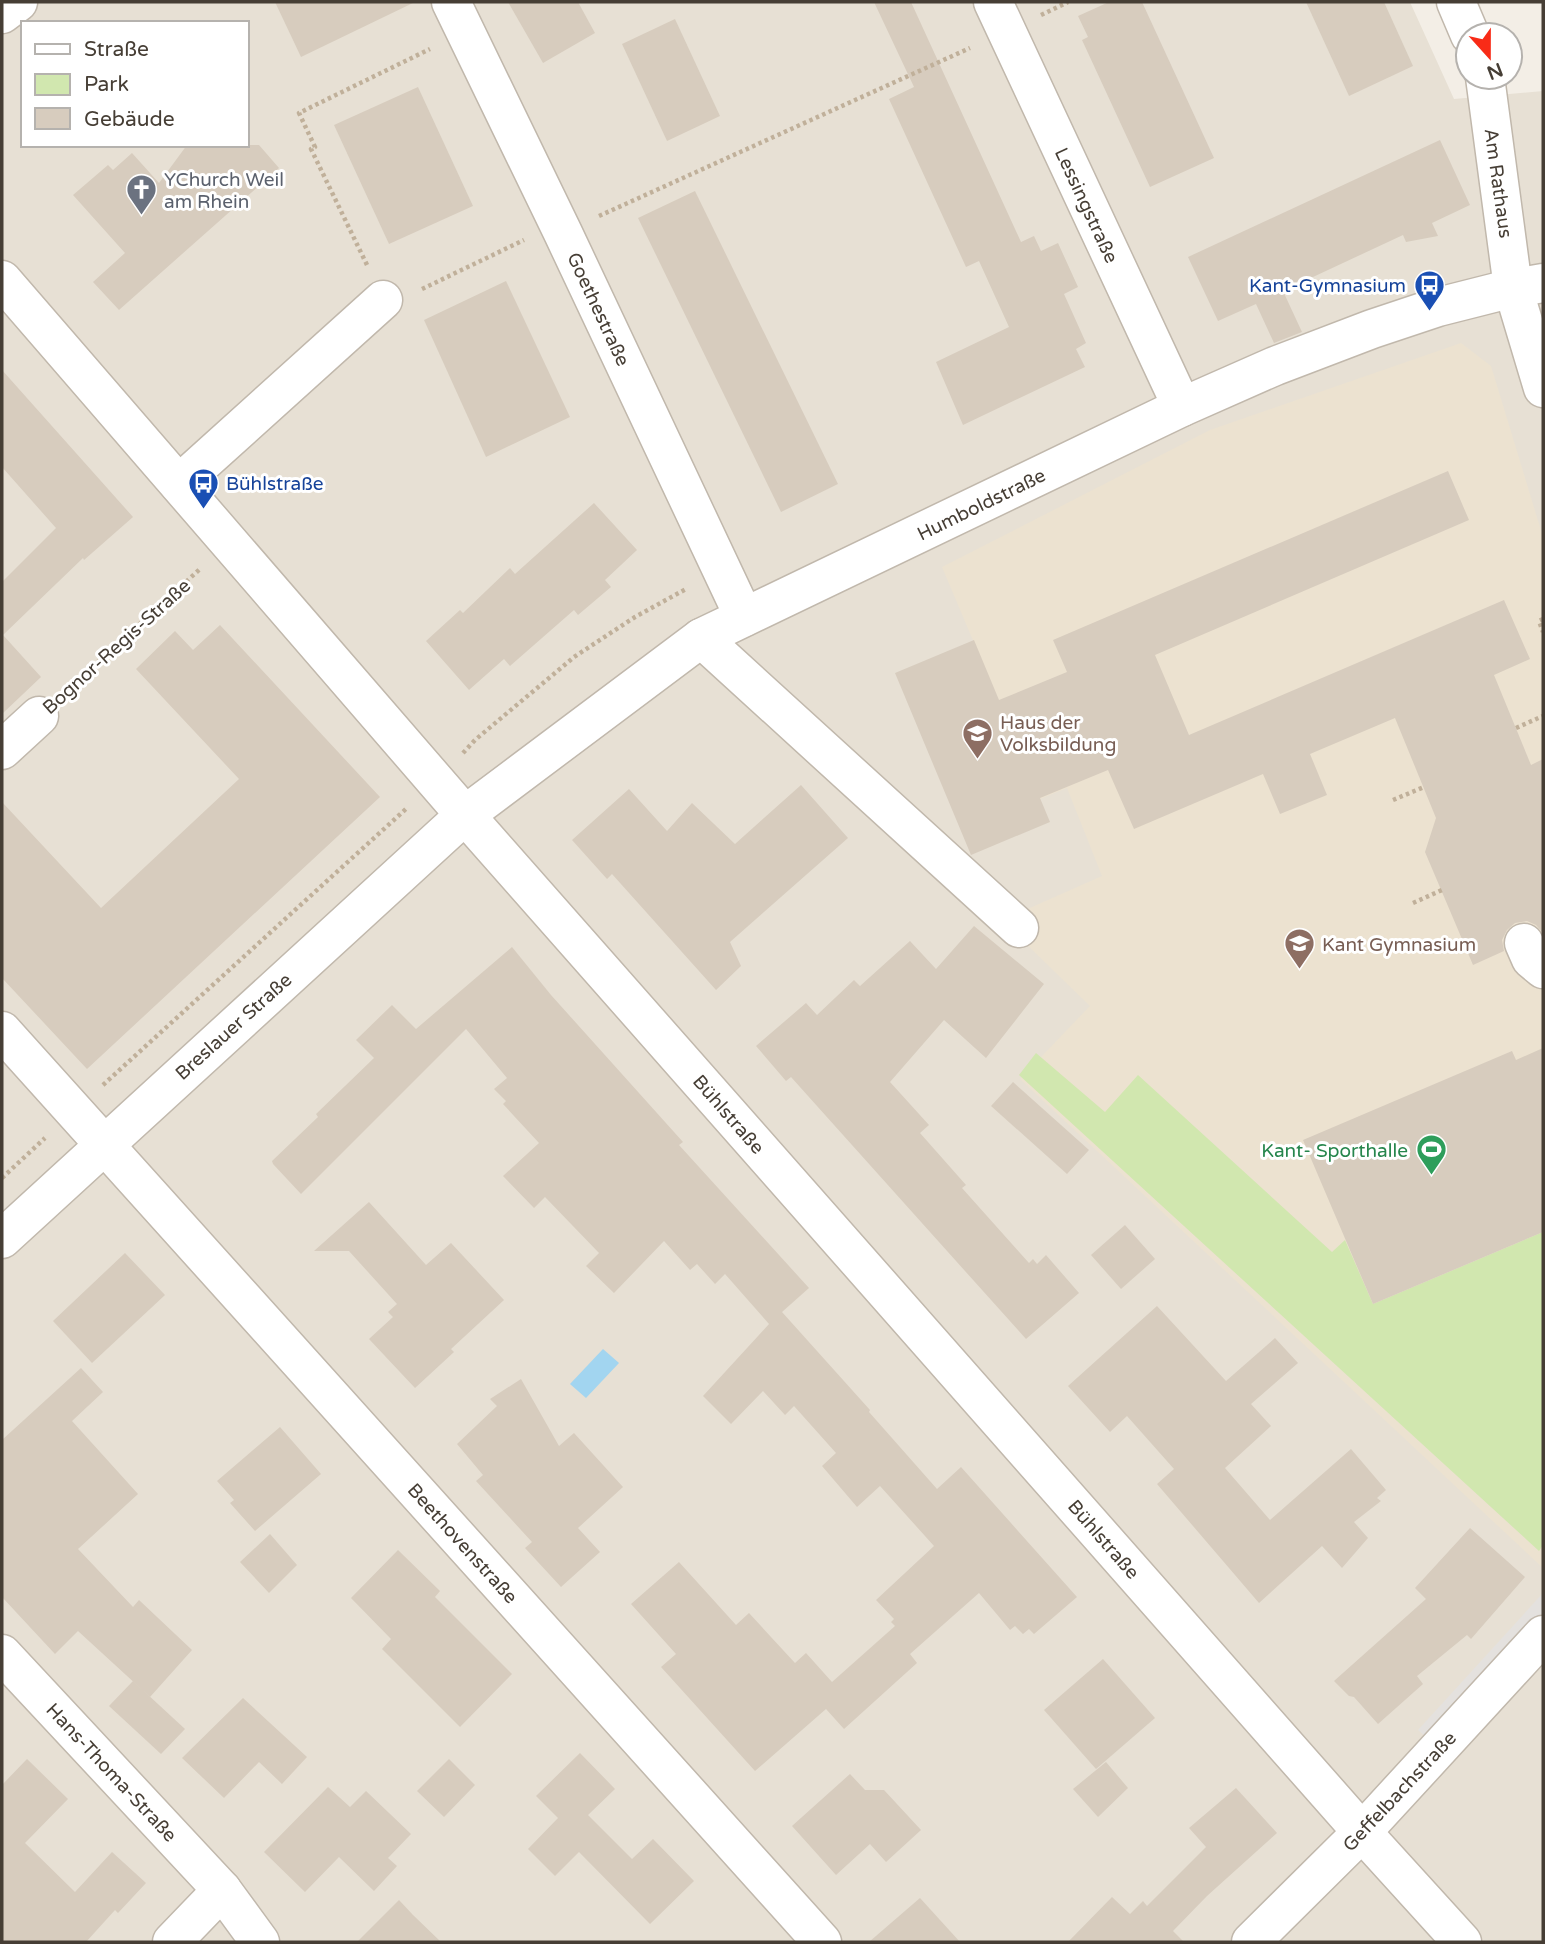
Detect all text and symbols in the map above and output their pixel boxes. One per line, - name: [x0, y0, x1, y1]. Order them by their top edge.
- legend: [21, 21, 248, 147]
- north arrow: [1454, 21, 1524, 91]
- text: Straße: [84, 37, 149, 62]
- text: N: [1484, 58, 1506, 84]
- text: Park: [84, 72, 129, 97]
- text: Gebäude: [84, 107, 175, 132]
- street label: Am Rathaus: [1479, 127, 1517, 239]
- street label: Lessingstraße: [1050, 144, 1122, 267]
- place label: YChurch Weil am Rhein: [164, 169, 284, 213]
- church icon: YChurch Weil am Rhein: [124, 173, 158, 217]
- street label: Goethestraße: [562, 249, 634, 370]
- bus stop icon: Kant-Gymnasium: [1412, 268, 1446, 312]
- place label: Kant-Gymnasium: [1249, 275, 1406, 297]
- street label: Humboldstraße: [914, 464, 1049, 545]
- bus stop icon: Bühlstraße: [186, 466, 220, 510]
- place label: Bühlstraße: [226, 473, 323, 495]
- street label: Bognor-Regis-Straße: [38, 575, 195, 719]
- place label: Haus der Volksbildung: [1000, 712, 1116, 756]
- school or university icon: Haus der Volksbildung: [960, 716, 994, 760]
- school or university icon: Kant Gymnasium: [1282, 927, 1316, 971]
- place label: Kant Gymnasium: [1322, 934, 1476, 956]
- street label: Breslauer Straße: [171, 969, 296, 1085]
- street label: Bühlstraße: [688, 1071, 769, 1159]
- sports icon: Kant- Sporthalle: [1414, 1133, 1448, 1177]
- place label: Kant- Sporthalle: [1261, 1140, 1408, 1162]
- street label: Beethovenstraße: [403, 1479, 522, 1608]
- street label: Bühlstraße: [1063, 1496, 1144, 1584]
- street label: Hans-Thoma-Straße: [41, 1699, 181, 1846]
- street label: Geffelbachstraße: [1339, 1727, 1461, 1856]

